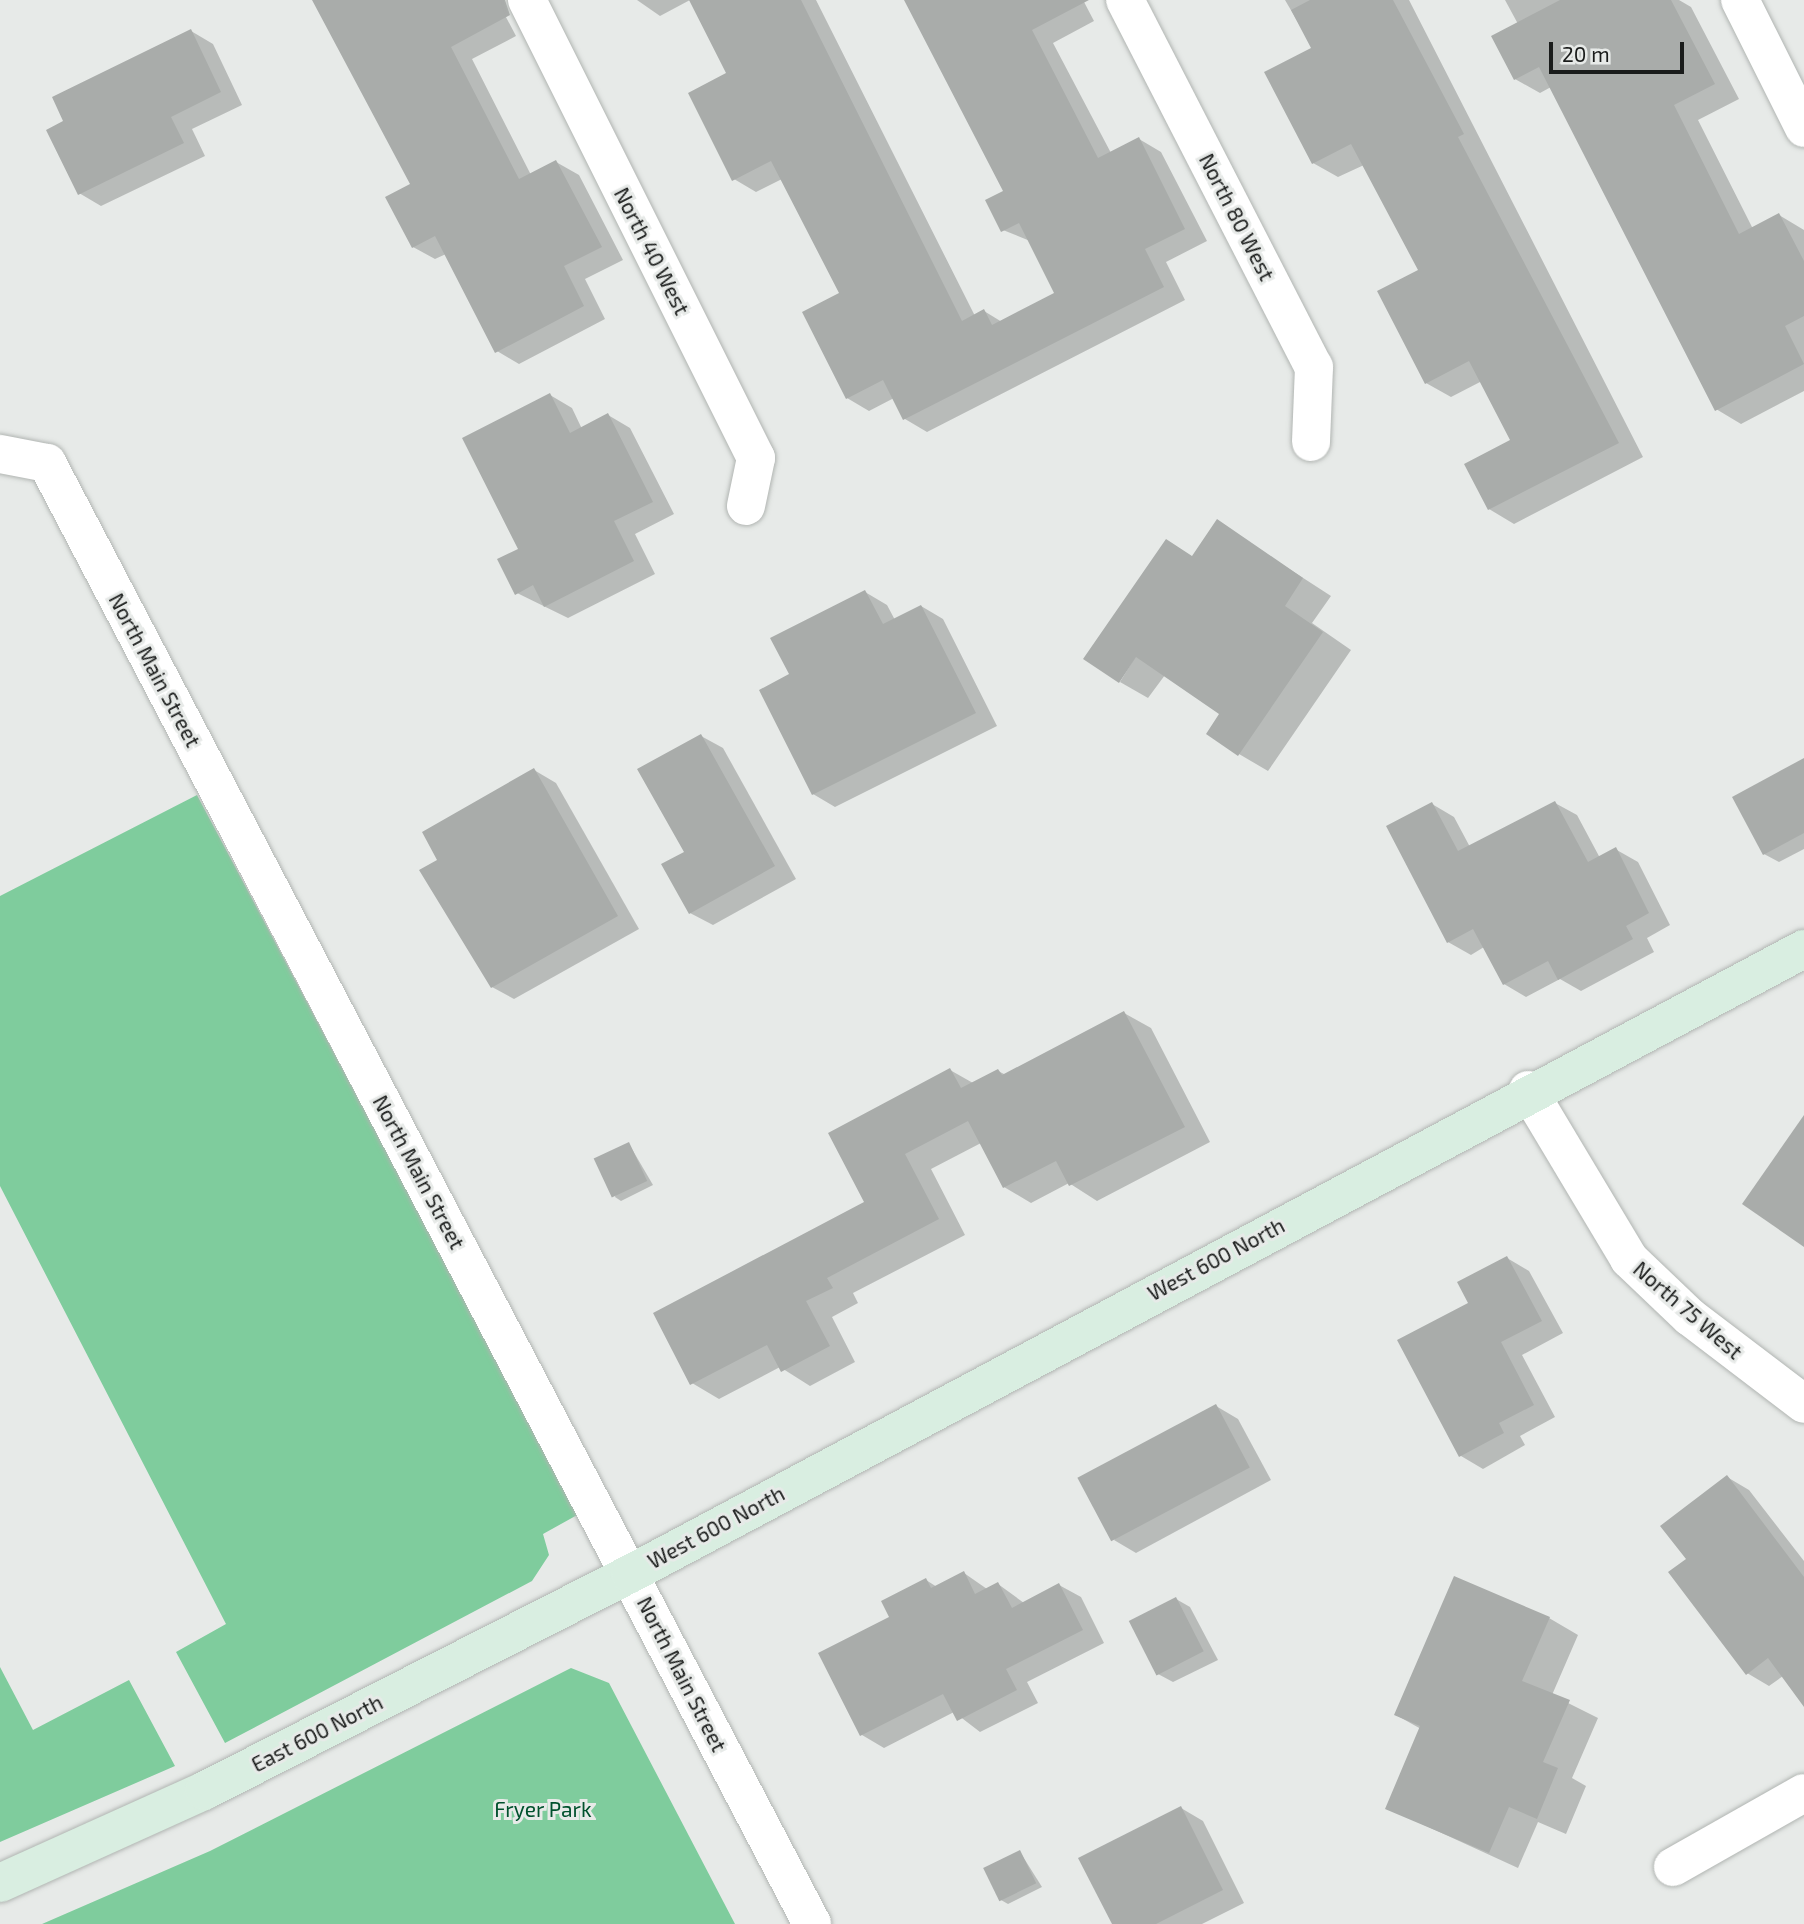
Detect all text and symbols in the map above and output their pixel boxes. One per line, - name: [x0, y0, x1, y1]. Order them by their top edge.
- scale bar: [1552, 28, 1687, 72]
- text: 20 m: [1562, 41, 1610, 66]
- street label: North 80 West: [1194, 149, 1280, 285]
- street label: North 40 West: [609, 183, 695, 319]
- street label: North Main Street: [104, 589, 206, 751]
- street label: North Main Street: [368, 1091, 470, 1253]
- street label: West 600 North: [1143, 1212, 1289, 1306]
- street label: North 75 West: [1628, 1256, 1748, 1364]
- street label: West 600 North: [643, 1480, 789, 1574]
- street label: North Main Street: [632, 1592, 732, 1756]
- street label: East 600 North: [247, 1689, 387, 1777]
- park label: Fryer Park: [494, 1796, 592, 1822]

